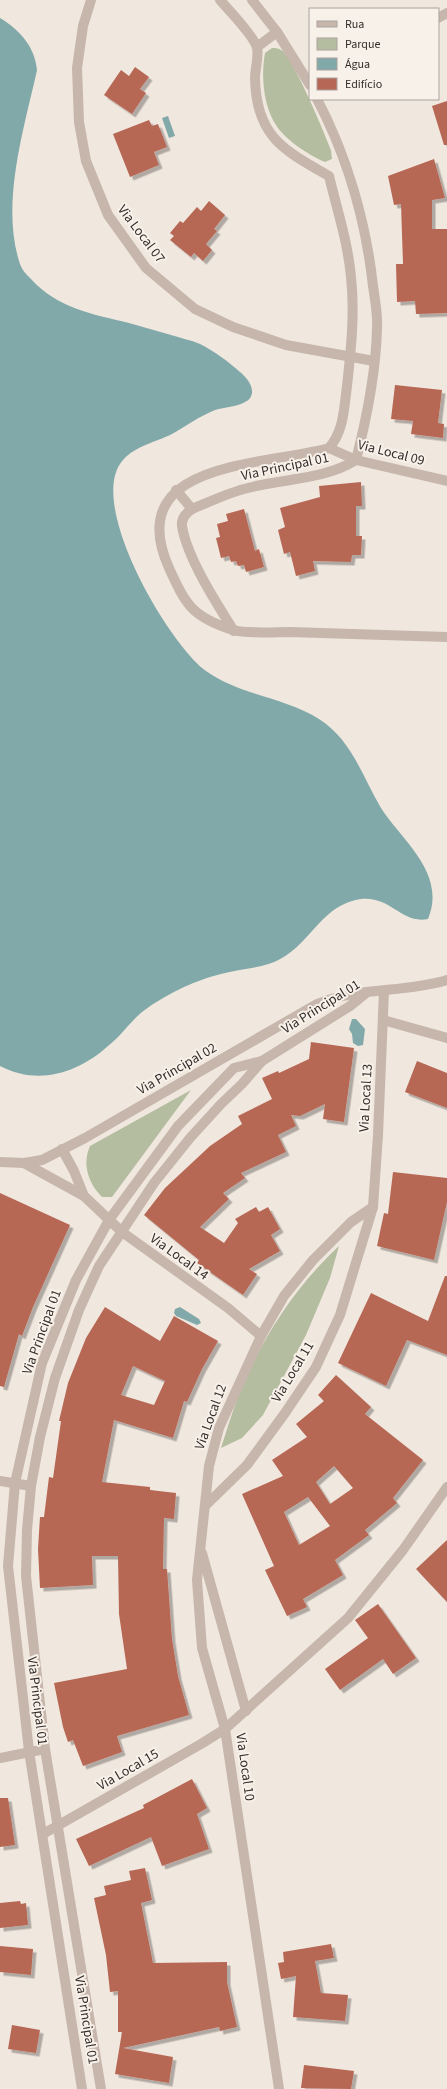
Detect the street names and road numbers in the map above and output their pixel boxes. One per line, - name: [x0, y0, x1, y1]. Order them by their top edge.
- street label: Via Local 07: [112, 201, 170, 267]
- street label: Via Local 09: [355, 435, 427, 471]
- street label: Via Principal 01: [239, 448, 331, 486]
- street label: Via Principal 01: [278, 975, 364, 1039]
- street label: Via Principal 02: [133, 1038, 221, 1100]
- street label: Via Local 13: [354, 1063, 378, 1133]
- street label: Via Local 14: [145, 1229, 213, 1285]
- street label: Via Principal 01: [17, 1287, 67, 1377]
- street label: Via Local 11: [267, 1338, 319, 1406]
- street label: Via Local 12: [190, 1381, 232, 1453]
- street label: Via Principal 01: [22, 1656, 52, 1746]
- street label: Via Local 10: [230, 1732, 260, 1802]
- street label: Via Local 15: [93, 1744, 163, 1796]
- street label: Via Principal 01: [69, 1974, 103, 2066]

